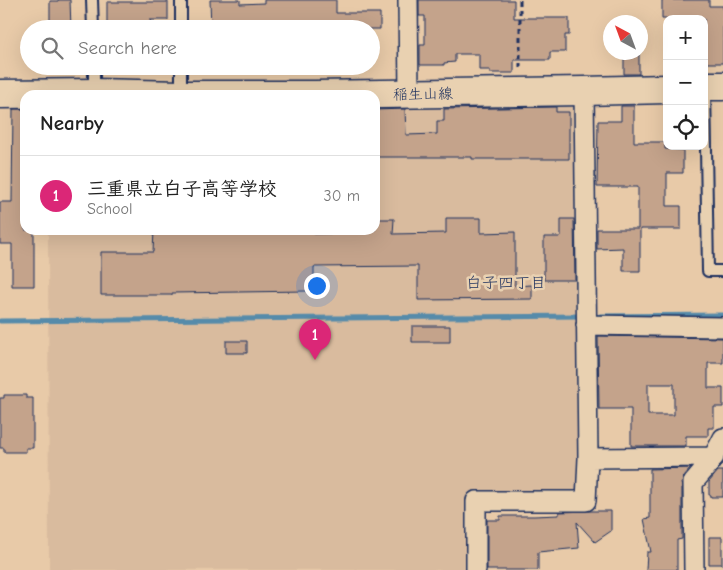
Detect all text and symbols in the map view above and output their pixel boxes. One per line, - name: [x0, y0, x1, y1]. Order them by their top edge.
- north arrow: [603, 15, 648, 60]
- map controls: [663, 15, 708, 150]
- button: +: [663, 15, 708, 60]
- search box: [20, 20, 380, 75]
- icon: search: [38, 34, 66, 62]
- text: Search here: [78, 37, 177, 59]
- button: −: [663, 60, 708, 105]
- street label: 稲生山線: [393, 84, 453, 104]
- button: locate: [663, 105, 708, 150]
- text: Nearby: [40, 111, 104, 135]
- text: 三重県立白子高等学校: [87, 178, 277, 200]
- text: 1: [53, 187, 59, 205]
- text: 30 m: [324, 187, 360, 205]
- text: School: [87, 200, 133, 218]
- your location: [304, 273, 330, 299]
- district label: 白子四丁目: [466, 274, 546, 292]
- pin: 1: [299, 319, 331, 360]

